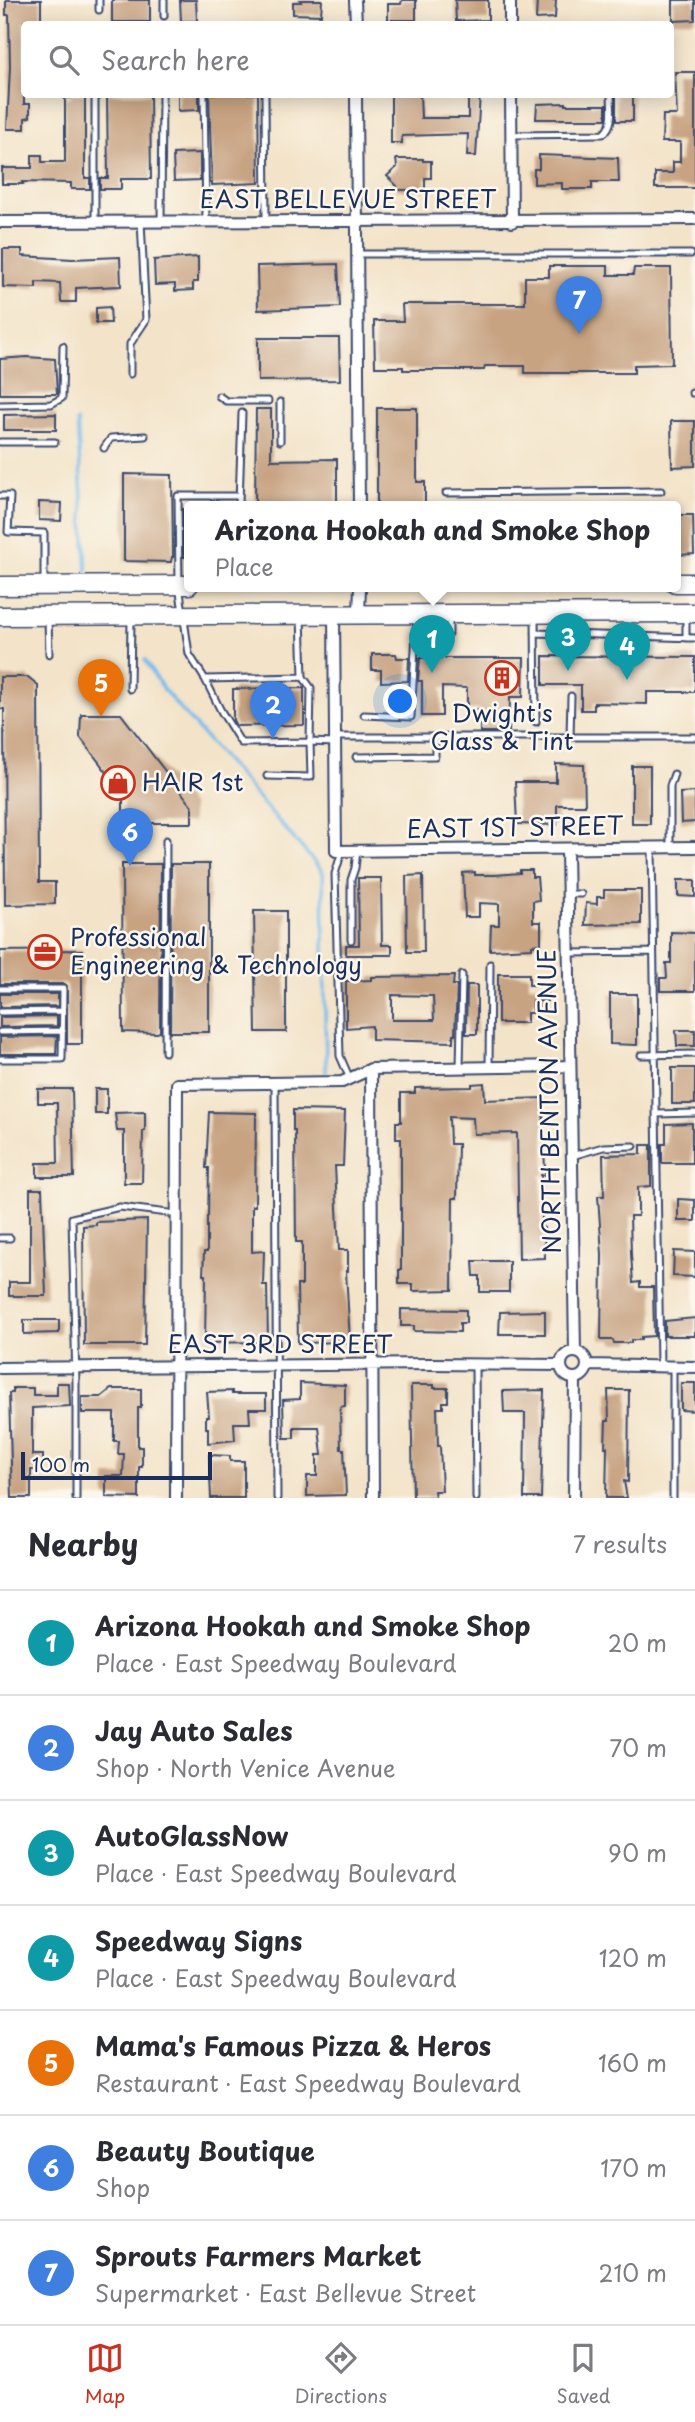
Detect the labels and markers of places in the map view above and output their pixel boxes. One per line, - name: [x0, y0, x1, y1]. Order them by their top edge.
- pin: 7: [556, 276, 602, 334]
- pin: 3: [545, 613, 591, 671]
- pin: 1: [409, 615, 455, 673]
- pin: 4: [604, 622, 650, 680]
- pin: 5: [78, 659, 124, 717]
- building icon: Dwight's Glass & Tint: [483, 659, 521, 697]
- pin: 2: [250, 681, 296, 739]
- place label: Dwight's Glass & Tint: [430, 694, 574, 758]
- place label: HAIR 1st: [142, 763, 243, 799]
- shop icon: HAIR 1st: [99, 764, 137, 802]
- pin: 6: [107, 808, 153, 866]
- place label: Professional Engineering & Technology: [70, 918, 362, 982]
- office icon: Professional Engineering & Technology: [26, 933, 64, 971]

